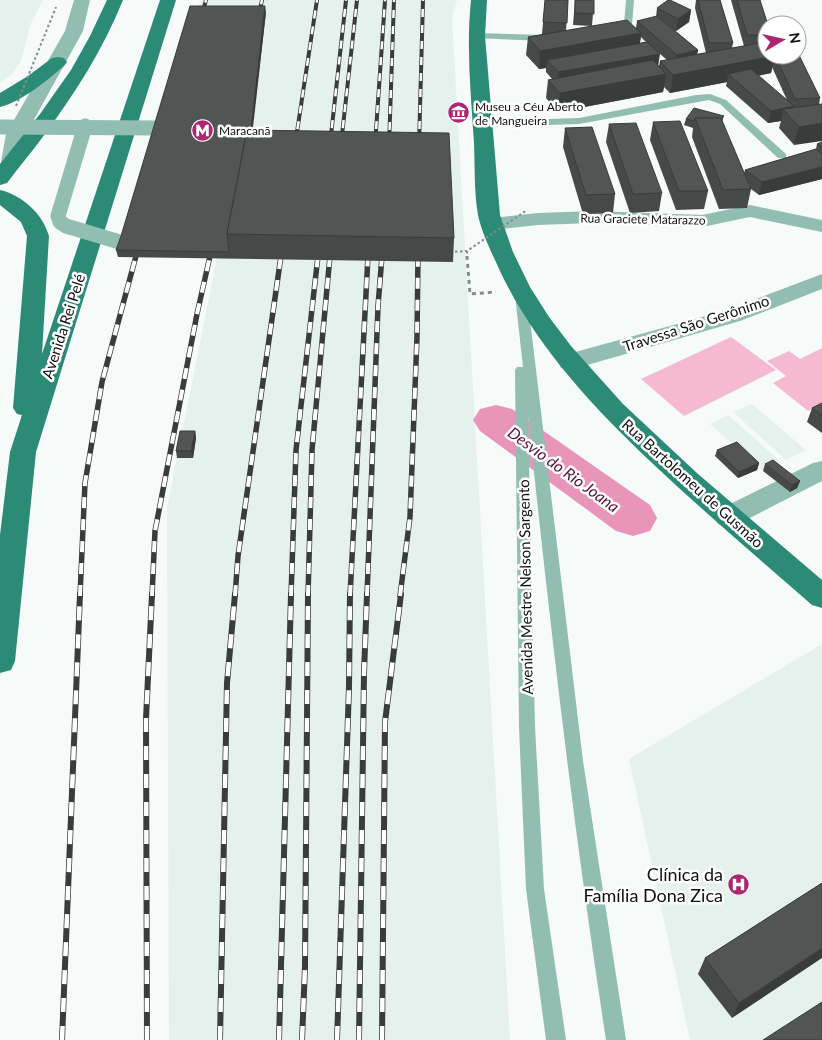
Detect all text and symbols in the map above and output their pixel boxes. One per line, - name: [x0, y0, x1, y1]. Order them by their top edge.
- north arrow: [757, 15, 807, 65]
- text: N: [786, 31, 805, 45]
- place label: Museu a Céu Aberto de Mangueira: [475, 99, 583, 128]
- museum icon: Museu a Céu Aberto de Mangueira: [447, 101, 471, 125]
- metro station icon: Maracanã: [191, 118, 215, 142]
- place label: Maracanã: [219, 123, 271, 138]
- street label: Rua Graciete Matarazzo: [580, 210, 706, 228]
- street label: Avenida Rei Pelé: [38, 271, 88, 381]
- street label: Travessa São Gerônimo: [621, 291, 771, 355]
- street label: Rua Bartolomeu de Gusmão: [619, 415, 767, 551]
- water label: Desvio do Rio Joana: [505, 422, 623, 516]
- street label: Avenida Mestre Nelson Sargento: [514, 479, 536, 695]
- place label: Clínica da Família Dona Zica: [584, 863, 723, 906]
- hospital icon: Clínica da Família Dona Zica: [727, 872, 751, 896]

